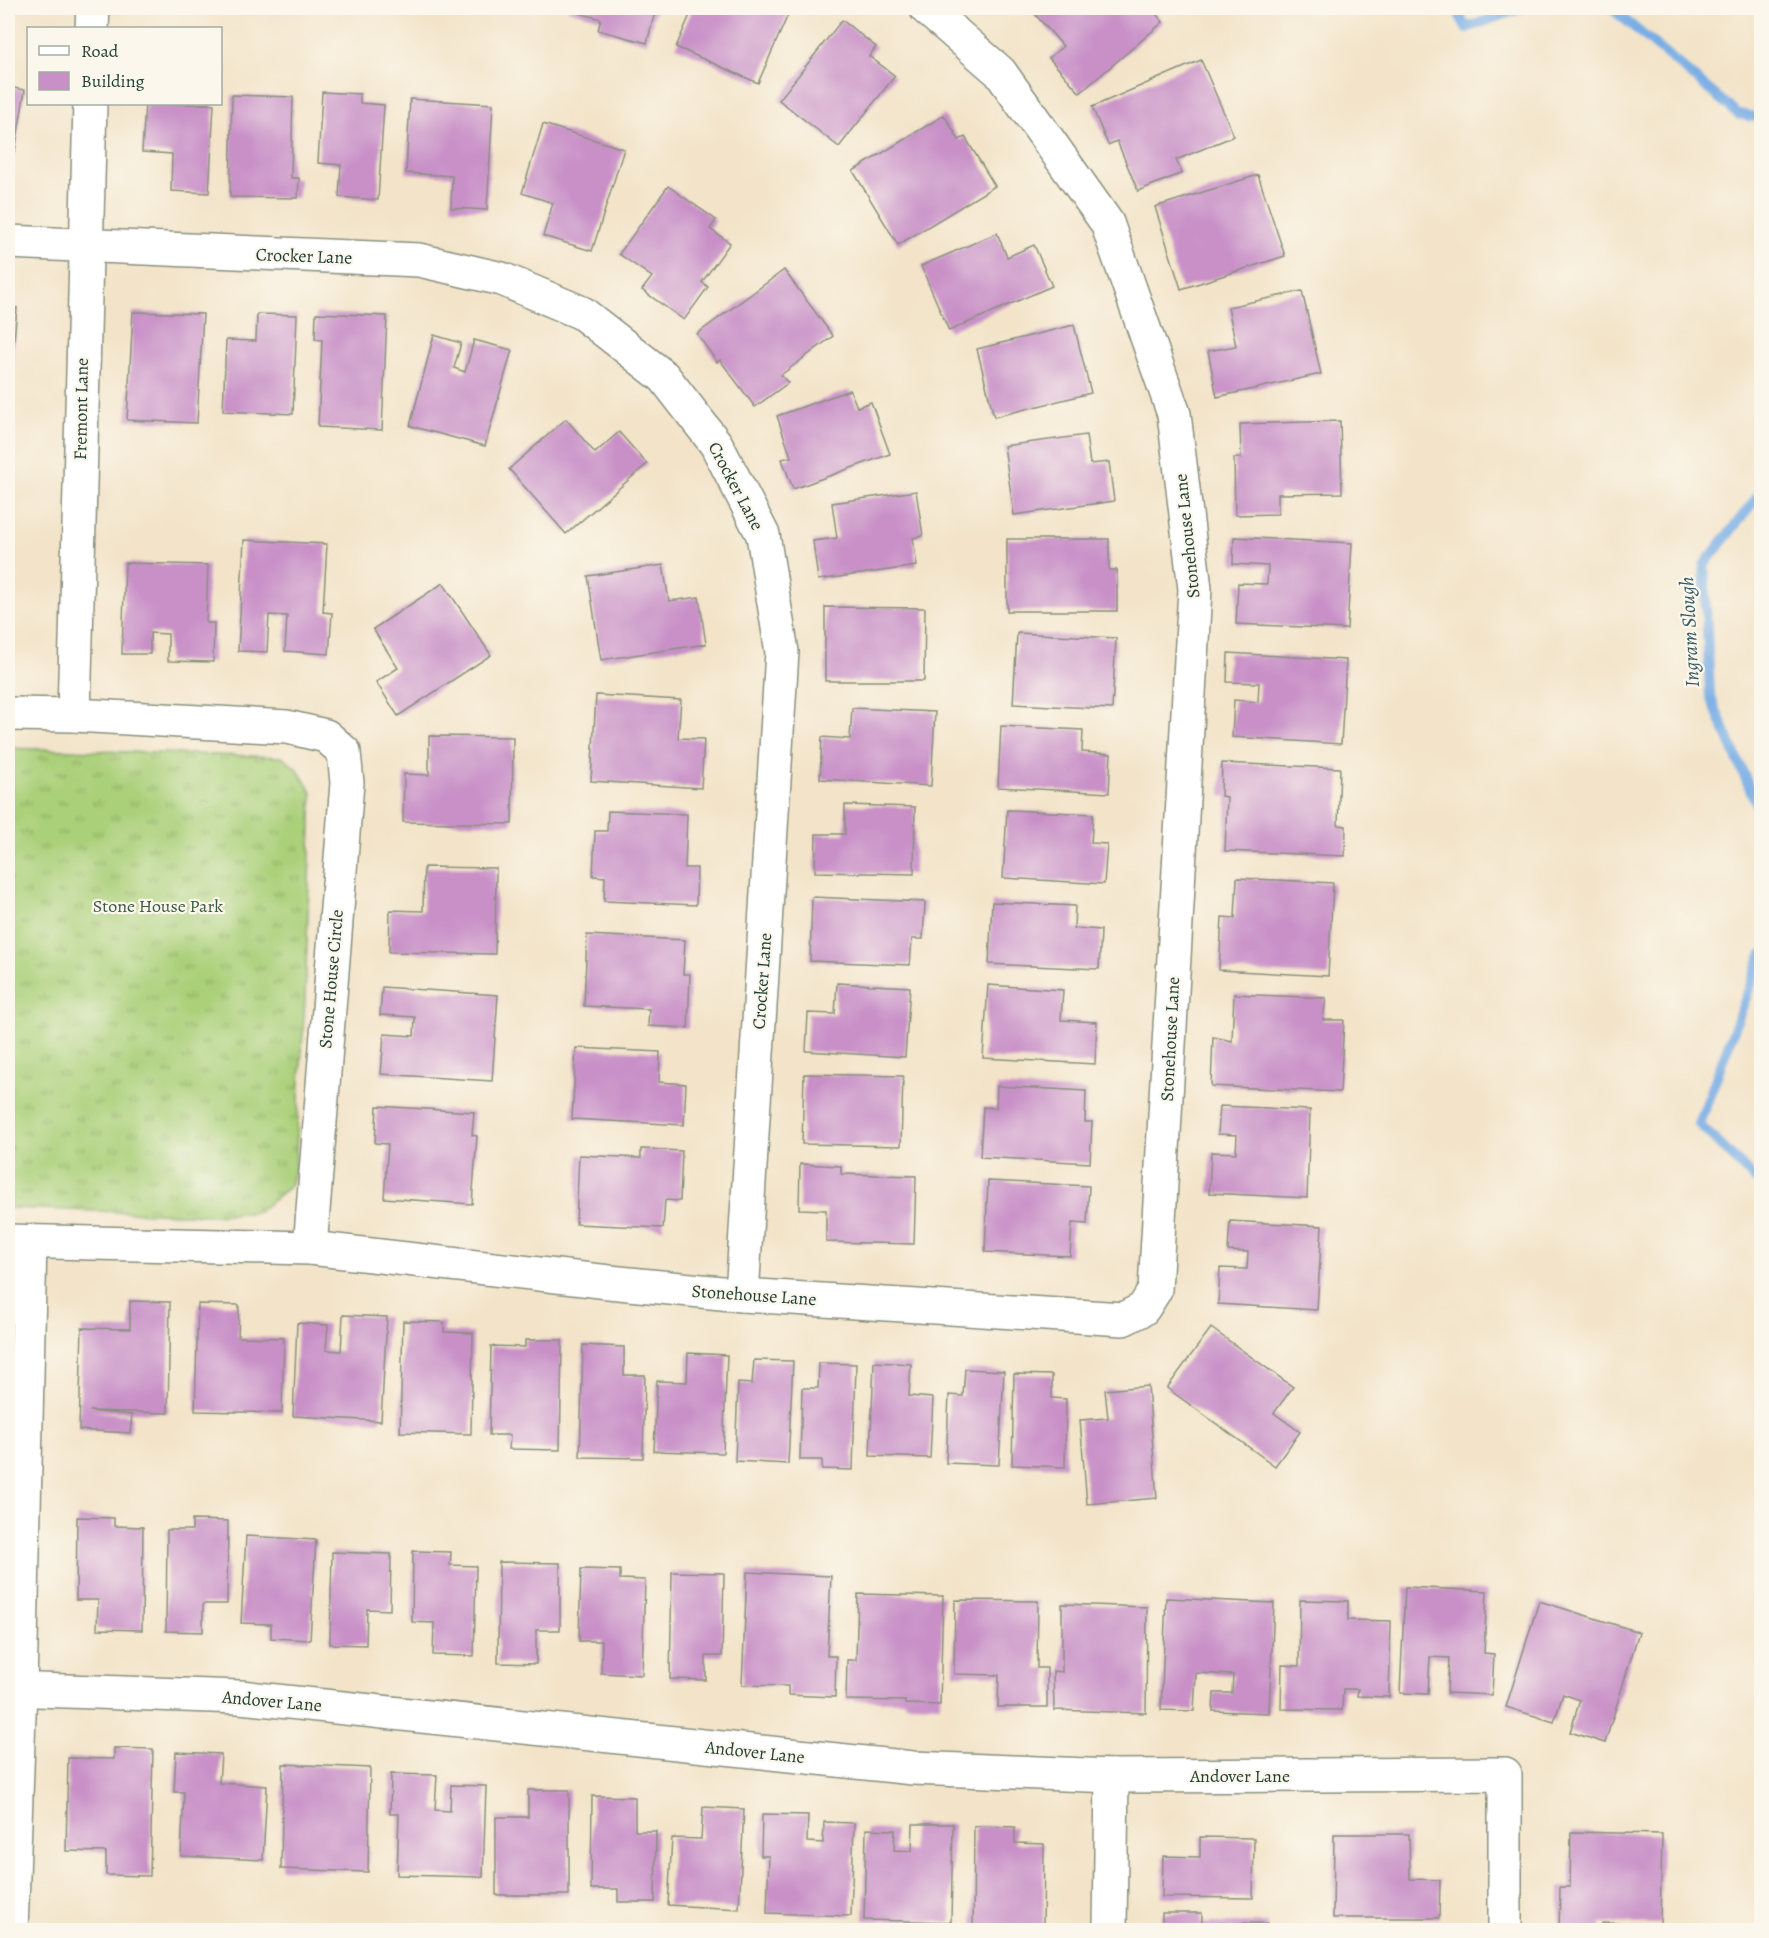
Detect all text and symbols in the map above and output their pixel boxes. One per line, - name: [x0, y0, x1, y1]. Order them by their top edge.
- legend: [27, 27, 222, 105]
- text: Road: [81, 39, 119, 63]
- text: Building: [81, 69, 145, 93]
- street label: Crocker Lane: [255, 242, 353, 270]
- street label: Fremont Lane: [68, 358, 94, 460]
- street label: Crocker Lane: [703, 438, 769, 534]
- street label: Stonehouse Lane: [1169, 473, 1205, 599]
- water label: Ingram Slough: [1673, 576, 1706, 688]
- park label: Stone House Park: [93, 894, 223, 918]
- street label: Stone House Circle: [313, 908, 349, 1050]
- street label: Crocker Lane: [747, 932, 777, 1030]
- street label: Stonehouse Lane: [1155, 976, 1185, 1102]
- street label: Stonehouse Lane: [691, 1279, 817, 1311]
- street label: Andover Lane: [220, 1685, 323, 1717]
- street label: Andover Lane: [703, 1735, 806, 1769]
- street label: Andover Lane: [1189, 1764, 1290, 1788]

